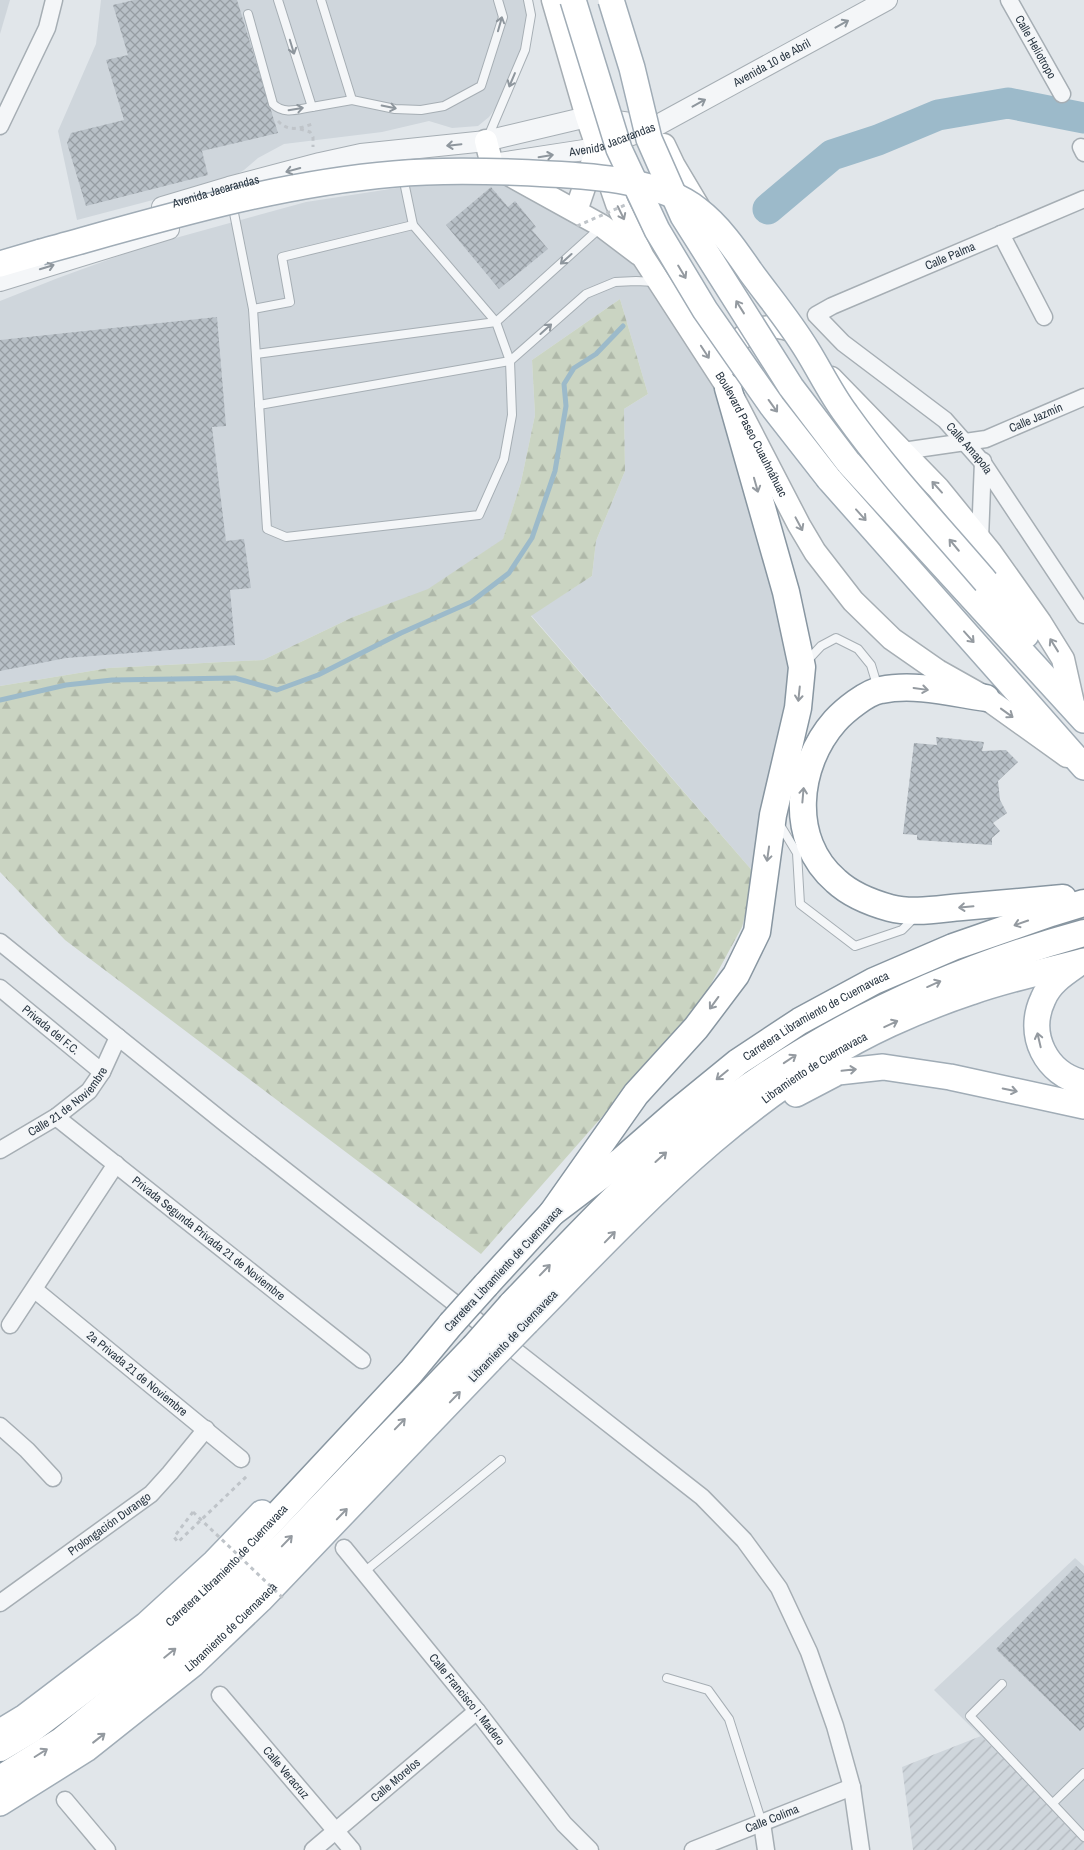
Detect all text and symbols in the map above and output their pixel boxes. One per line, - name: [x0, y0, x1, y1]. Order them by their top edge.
- street label: Calle Heliotropo: [1011, 12, 1060, 82]
- one-way arrow: [496, 17, 506, 33]
- one-way arrow: [834, 19, 848, 29]
- street label: Avenida 10 de Abril: [729, 35, 813, 91]
- one-way arrow: [288, 38, 298, 54]
- one-way arrow: [506, 72, 516, 87]
- one-way arrow: [692, 98, 707, 108]
- one-way arrow: [380, 103, 396, 113]
- one-way arrow: [288, 104, 304, 114]
- street label: Avenida Jacarandas: [567, 119, 658, 160]
- one-way arrow: [446, 140, 462, 150]
- one-way arrow: [537, 151, 553, 161]
- one-way arrow: [286, 166, 302, 175]
- street label: Avenida Jacarandas: [169, 171, 261, 212]
- one-way arrow: [617, 205, 626, 220]
- street label: Calle Palma: [922, 238, 978, 274]
- one-way arrow: [559, 253, 572, 265]
- one-way arrow: [38, 261, 54, 271]
- one-way arrow: [677, 264, 687, 278]
- one-way arrow: [735, 300, 745, 314]
- one-way arrow: [540, 323, 553, 335]
- one-way arrow: [700, 344, 710, 358]
- street label: Boulevard Paseo Cuauhnáhuac: [712, 369, 791, 500]
- one-way arrow: [768, 399, 778, 413]
- street label: Calle Jazmín: [1006, 399, 1065, 436]
- street label: Calle Amapola: [943, 419, 996, 477]
- one-way arrow: [751, 477, 761, 493]
- one-way arrow: [931, 480, 943, 493]
- one-way arrow: [855, 509, 867, 522]
- one-way arrow: [794, 517, 804, 532]
- one-way arrow: [949, 538, 960, 551]
- one-way arrow: [963, 630, 975, 643]
- one-way arrow: [1049, 639, 1059, 653]
- one-way arrow: [913, 684, 929, 694]
- one-way arrow: [794, 686, 804, 702]
- one-way arrow: [1000, 708, 1014, 718]
- one-way arrow: [798, 788, 808, 804]
- one-way arrow: [763, 845, 773, 861]
- one-way arrow: [958, 902, 974, 912]
- one-way arrow: [1014, 919, 1029, 928]
- street label: Carretera Libramiento de Cuernavaca: [740, 967, 892, 1065]
- one-way arrow: [926, 979, 941, 989]
- one-way arrow: [709, 996, 719, 1010]
- street label: Privada del F.C.: [19, 1001, 83, 1058]
- one-way arrow: [883, 1019, 898, 1028]
- street label: Libramiento de Cuernavaca: [758, 1028, 870, 1107]
- one-way arrow: [1034, 1032, 1043, 1048]
- one-way arrow: [783, 1054, 797, 1064]
- street label: Calle 21 de Noviembre: [25, 1065, 111, 1140]
- one-way arrow: [841, 1066, 857, 1075]
- one-way arrow: [715, 1070, 728, 1081]
- one-way arrow: [1001, 1086, 1017, 1095]
- one-way arrow: [654, 1151, 667, 1163]
- street label: Privada Segunda Privada 21 de Noviembre: [129, 1173, 289, 1304]
- street label: Carretera Libramiento de Cuernavaca: [441, 1203, 565, 1335]
- one-way arrow: [603, 1231, 616, 1243]
- one-way arrow: [538, 1265, 550, 1277]
- street label: Libramiento de Cuernavaca: [465, 1287, 561, 1385]
- street label: 2a Privada 21 de Noviembre: [83, 1328, 191, 1420]
- one-way arrow: [449, 1391, 461, 1403]
- one-way arrow: [394, 1418, 406, 1430]
- street label: Prolongación Durango: [65, 1489, 154, 1559]
- street label: Carretera Libramiento de Cuernavaca: [162, 1501, 290, 1629]
- one-way arrow: [336, 1508, 348, 1521]
- one-way arrow: [281, 1535, 293, 1548]
- street label: Libramiento de Cuernavaca: [182, 1578, 280, 1674]
- one-way arrow: [163, 1648, 176, 1659]
- street label: Calle Francisco I. Madero: [425, 1650, 508, 1748]
- one-way arrow: [92, 1733, 105, 1744]
- street label: Calle Veracruz: [259, 1743, 313, 1802]
- one-way arrow: [34, 1748, 48, 1758]
- street label: Calle Morelos: [367, 1755, 424, 1806]
- street label: Calle Colima: [743, 1801, 802, 1837]

